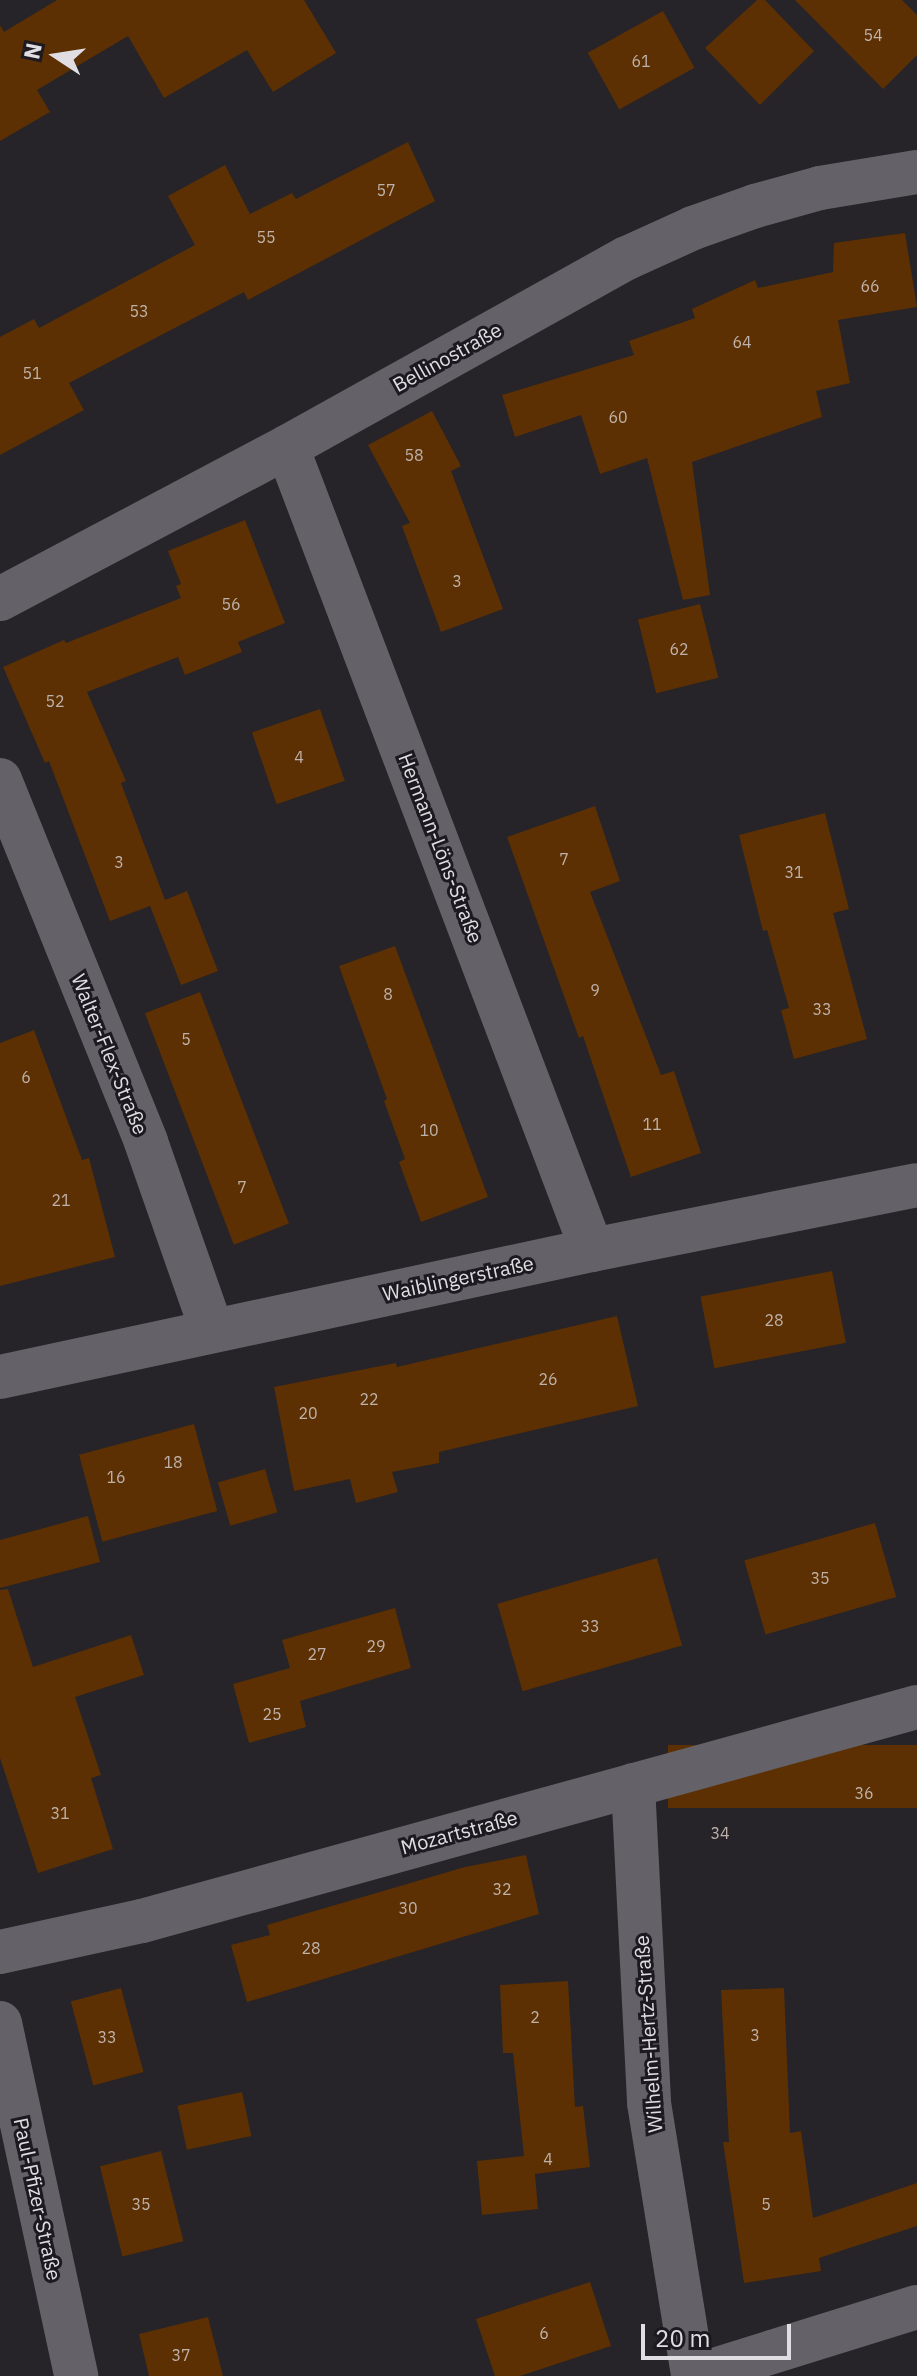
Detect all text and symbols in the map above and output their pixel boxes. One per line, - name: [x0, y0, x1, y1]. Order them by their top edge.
- north arrow: [16, 16, 96, 96]
- house number: 54: [863, 25, 883, 45]
- text: N: [16, 40, 48, 62]
- house number: 61: [631, 51, 651, 71]
- house number: 57: [376, 180, 396, 200]
- house number: 55: [256, 227, 276, 247]
- house number: 66: [860, 276, 880, 296]
- house number: 53: [129, 301, 149, 321]
- street label: Bellinostraße: [388, 317, 506, 397]
- house number: 64: [732, 332, 752, 352]
- house number: 51: [22, 363, 42, 383]
- house number: 60: [608, 407, 628, 427]
- house number: 58: [404, 445, 424, 465]
- house number: 3: [452, 571, 462, 591]
- house number: 56: [221, 594, 241, 614]
- house number: 62: [669, 639, 689, 659]
- house number: 52: [45, 691, 65, 711]
- house number: 4: [294, 747, 304, 767]
- street label: Hermann-Löns-Straße: [394, 750, 488, 946]
- house number: 7: [559, 849, 569, 869]
- house number: 3: [114, 852, 124, 872]
- house number: 31: [784, 862, 804, 882]
- street label: Walter-Flex-Straße: [67, 970, 153, 1138]
- house number: 9: [590, 980, 600, 1000]
- house number: 8: [383, 984, 393, 1004]
- house number: 33: [812, 999, 832, 1019]
- house number: 5: [181, 1029, 191, 1049]
- house number: 6: [21, 1067, 31, 1087]
- house number: 11: [642, 1114, 662, 1134]
- house number: 10: [419, 1120, 439, 1140]
- house number: 7: [237, 1177, 247, 1197]
- house number: 21: [51, 1190, 71, 1210]
- street label: Waiblingerstraße: [380, 1250, 536, 1306]
- house number: 28: [764, 1310, 784, 1330]
- house number: 26: [538, 1369, 558, 1389]
- house number: 22: [359, 1389, 379, 1409]
- house number: 20: [298, 1403, 318, 1423]
- house number: 18: [163, 1452, 183, 1472]
- house number: 16: [106, 1467, 126, 1487]
- house number: 35: [810, 1568, 830, 1588]
- house number: 33: [580, 1616, 600, 1636]
- house number: 29: [366, 1636, 386, 1656]
- house number: 27: [307, 1644, 327, 1664]
- house number: 25: [262, 1704, 282, 1724]
- house number: 36: [854, 1783, 874, 1803]
- house number: 31: [50, 1803, 70, 1823]
- street label: Mozartstraße: [398, 1805, 520, 1859]
- house number: 34: [710, 1823, 730, 1843]
- house number: 32: [492, 1879, 512, 1899]
- house number: 30: [398, 1898, 418, 1918]
- street label: Wilhelm-Hertz-Straße: [629, 1934, 667, 2134]
- house number: 28: [301, 1938, 321, 1958]
- house number: 2: [530, 2007, 540, 2027]
- house number: 3: [750, 2025, 760, 2045]
- house number: 33: [97, 2027, 117, 2047]
- street label: Paul-Pfizer-Straße: [9, 2116, 67, 2282]
- house number: 4: [543, 2149, 553, 2169]
- house number: 35: [131, 2194, 151, 2214]
- house number: 5: [761, 2194, 771, 2214]
- scale bar: [645, 2308, 795, 2358]
- text: 20 m: [655, 2322, 710, 2354]
- house number: 6: [539, 2323, 549, 2343]
- house number: 37: [171, 2345, 191, 2365]

